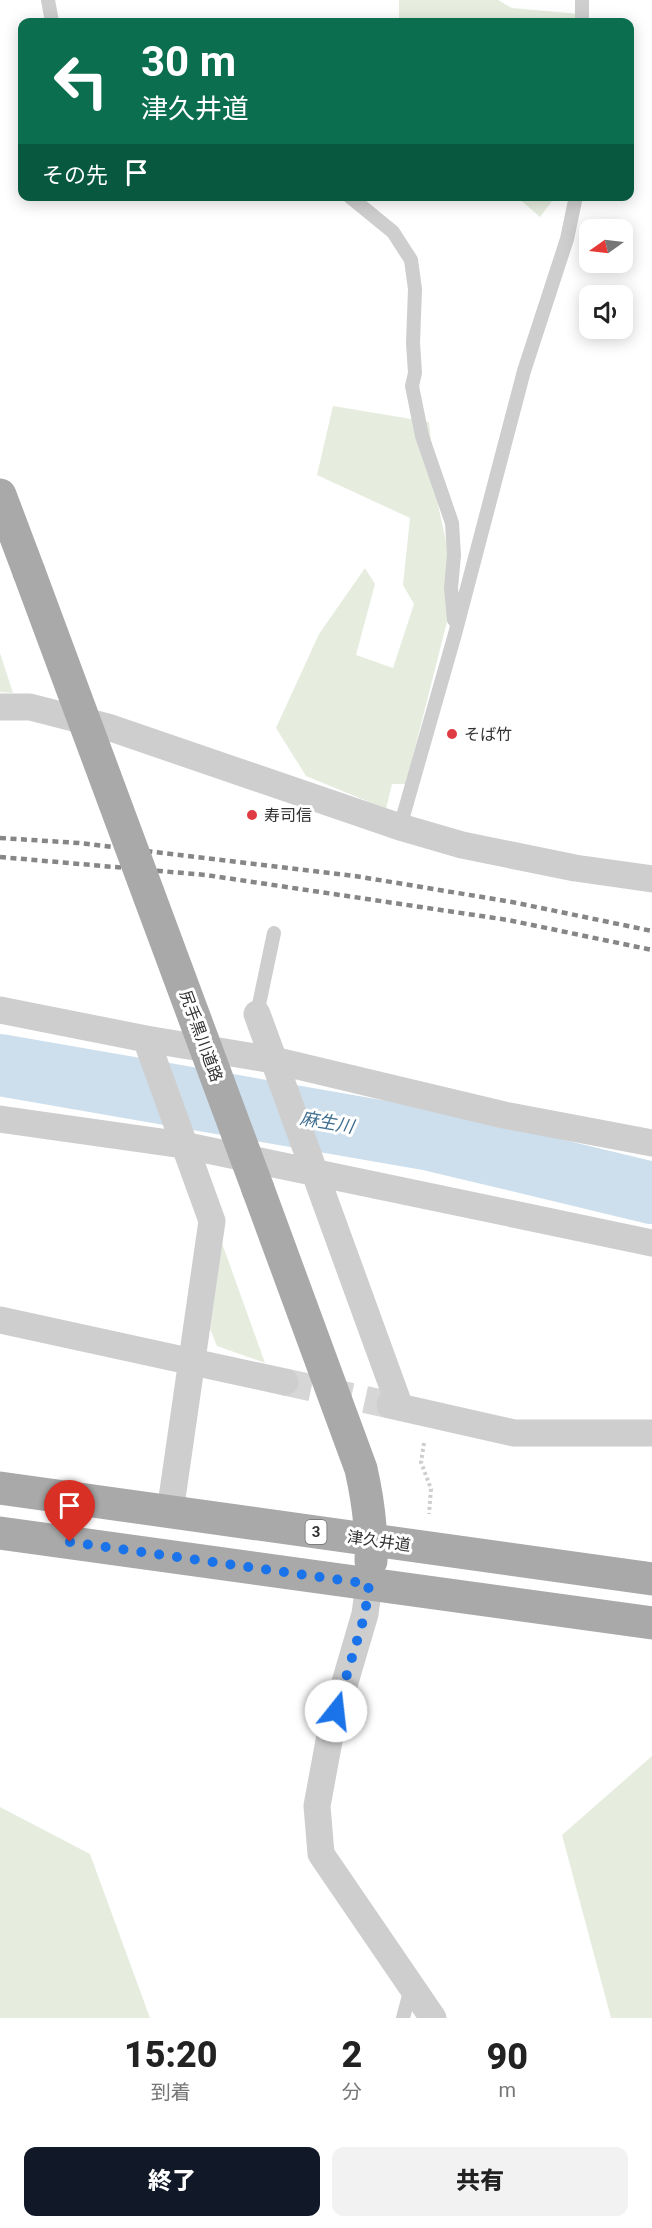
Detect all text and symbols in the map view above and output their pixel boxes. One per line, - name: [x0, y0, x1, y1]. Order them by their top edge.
- text: 30 m: [141, 37, 236, 86]
- icon: left: [42, 42, 120, 120]
- text: 津久井道: [141, 93, 249, 125]
- icon: arrive: [120, 156, 153, 189]
- text: その先: [42, 163, 108, 188]
- north arrow: [579, 219, 633, 273]
- map controls: [579, 219, 633, 339]
- button: sound: [579, 285, 633, 339]
- place label: そば竹: [464, 725, 512, 744]
- marker: そば竹: [445, 727, 459, 741]
- place label: 寿司信: [264, 806, 312, 825]
- marker: 寿司信: [245, 808, 259, 822]
- street label: 尻手黒川道路: [176, 988, 226, 1084]
- water label: 麻生川: [299, 1107, 357, 1137]
- pin: [44, 1480, 95, 1542]
- icon: arrive: [53, 1489, 86, 1522]
- road number: 3: [306, 1520, 326, 1544]
- street label: 津久井道: [346, 1527, 412, 1555]
- position arrow: [304, 1679, 368, 1743]
- text: 15:20: [124, 2034, 218, 2076]
- text: 2: [342, 2034, 362, 2076]
- text: 90: [486, 2036, 528, 2078]
- text: m: [498, 2078, 516, 2102]
- text: 到着: [151, 2080, 191, 2104]
- text: 分: [342, 2080, 362, 2104]
- button: 終了: [24, 2147, 320, 2216]
- button: 共有: [332, 2147, 628, 2216]

